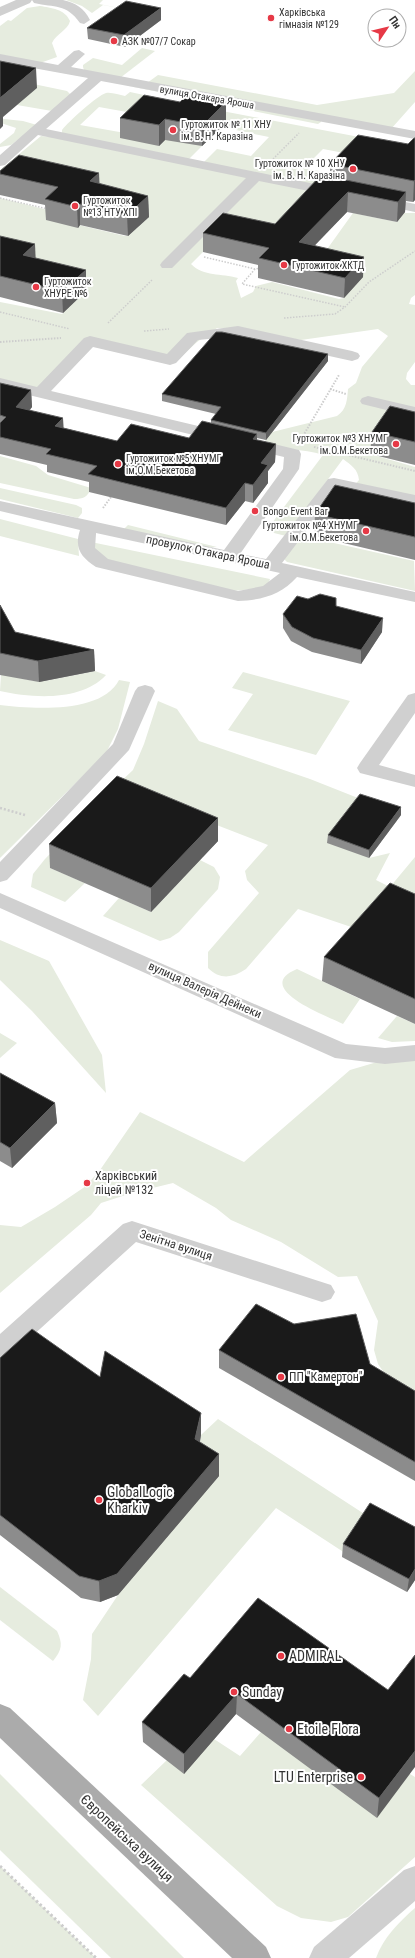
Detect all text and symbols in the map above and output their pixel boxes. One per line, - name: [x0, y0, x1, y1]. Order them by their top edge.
- place label: Харківська гімназія №129: [279, 7, 339, 30]
- north arrow: [367, 8, 407, 48]
- marker: Харківська гімназія №129: [266, 13, 276, 23]
- text: Пн: [386, 14, 404, 31]
- marker: АЗК №07/7 Сокар: [109, 36, 119, 46]
- place label: АЗК №07/7 Сокар: [122, 36, 196, 47]
- street label: вулиця Отакара Яроша: [159, 83, 255, 111]
- place label: Гуртожиток № 11 ХНУ ім. В. Н. Каразіна: [181, 119, 272, 142]
- marker: Гуртожиток № 11 ХНУ ім. В. Н. Каразіна: [168, 125, 178, 135]
- place label: Гуртожиток № 10 ХНУ ім. В. Н. Каразіна: [255, 158, 346, 181]
- marker: Гуртожиток № 10 ХНУ ім. В. Н. Каразіна: [348, 164, 358, 174]
- place label: Гуртожиток №13 НТУ ХПІ: [83, 195, 137, 218]
- marker: Гуртожиток №13 НТУ ХПІ: [70, 201, 80, 211]
- marker: Гуртожиток ХКТД: [279, 260, 289, 270]
- place label: Гуртожиток ХКТД: [292, 260, 365, 271]
- place label: Гуртожиток ХНУРЕ №6: [44, 276, 92, 299]
- marker: Гуртожиток ХНУРЕ №6: [31, 282, 41, 292]
- place label: Гуртожиток №3 ХНУМГ ім.О.М.Бекетова: [293, 433, 388, 456]
- marker: Гуртожиток №3 ХНУМГ ім.О.М.Бекетова: [391, 439, 401, 449]
- place label: Гуртожиток №5 ХНУМГ ім.О.М.Бекетова: [126, 453, 222, 476]
- marker: Гуртожиток №5 ХНУМГ ім.О.М.Бекетова: [113, 459, 123, 469]
- marker: Bongo Event Bar: [250, 506, 260, 516]
- place label: Bongo Event Bar: [263, 506, 328, 517]
- place label: Гуртожиток №4 ХНУМГ ім.О.М.Бекетова: [263, 520, 358, 543]
- marker: Гуртожиток №4 ХНУМГ ім.О.М.Бекетова: [361, 526, 371, 536]
- street label: провулок Отакара Яроша: [145, 532, 271, 572]
- street label: вулиця Валерія Дейнеки: [146, 959, 264, 1021]
- place label: Харківський ліцей №132: [95, 1169, 157, 1197]
- marker: Харківський ліцей №132: [82, 1178, 92, 1188]
- street label: Зенітна вулиця: [138, 1227, 214, 1263]
- place label: ПП "Камертон": [289, 1370, 363, 1384]
- marker: ПП "Камертон": [276, 1372, 286, 1382]
- place label: GlobalLogic Kharkiv: [107, 1484, 173, 1516]
- marker: GlobalLogic Kharkiv: [94, 1495, 104, 1505]
- place label: ADMIRAL: [289, 1648, 342, 1664]
- marker: ADMIRAL: [276, 1651, 286, 1661]
- place label: Sunday: [242, 1684, 282, 1700]
- marker: Sunday: [229, 1687, 239, 1697]
- place label: Etoile Flora: [297, 1721, 359, 1737]
- marker: Etoile Flora: [284, 1724, 294, 1734]
- place label: LTU Enterprise: [274, 1769, 353, 1785]
- marker: LTU Enterprise: [356, 1772, 366, 1782]
- street label: Європейська вулиця: [77, 1791, 177, 1885]

